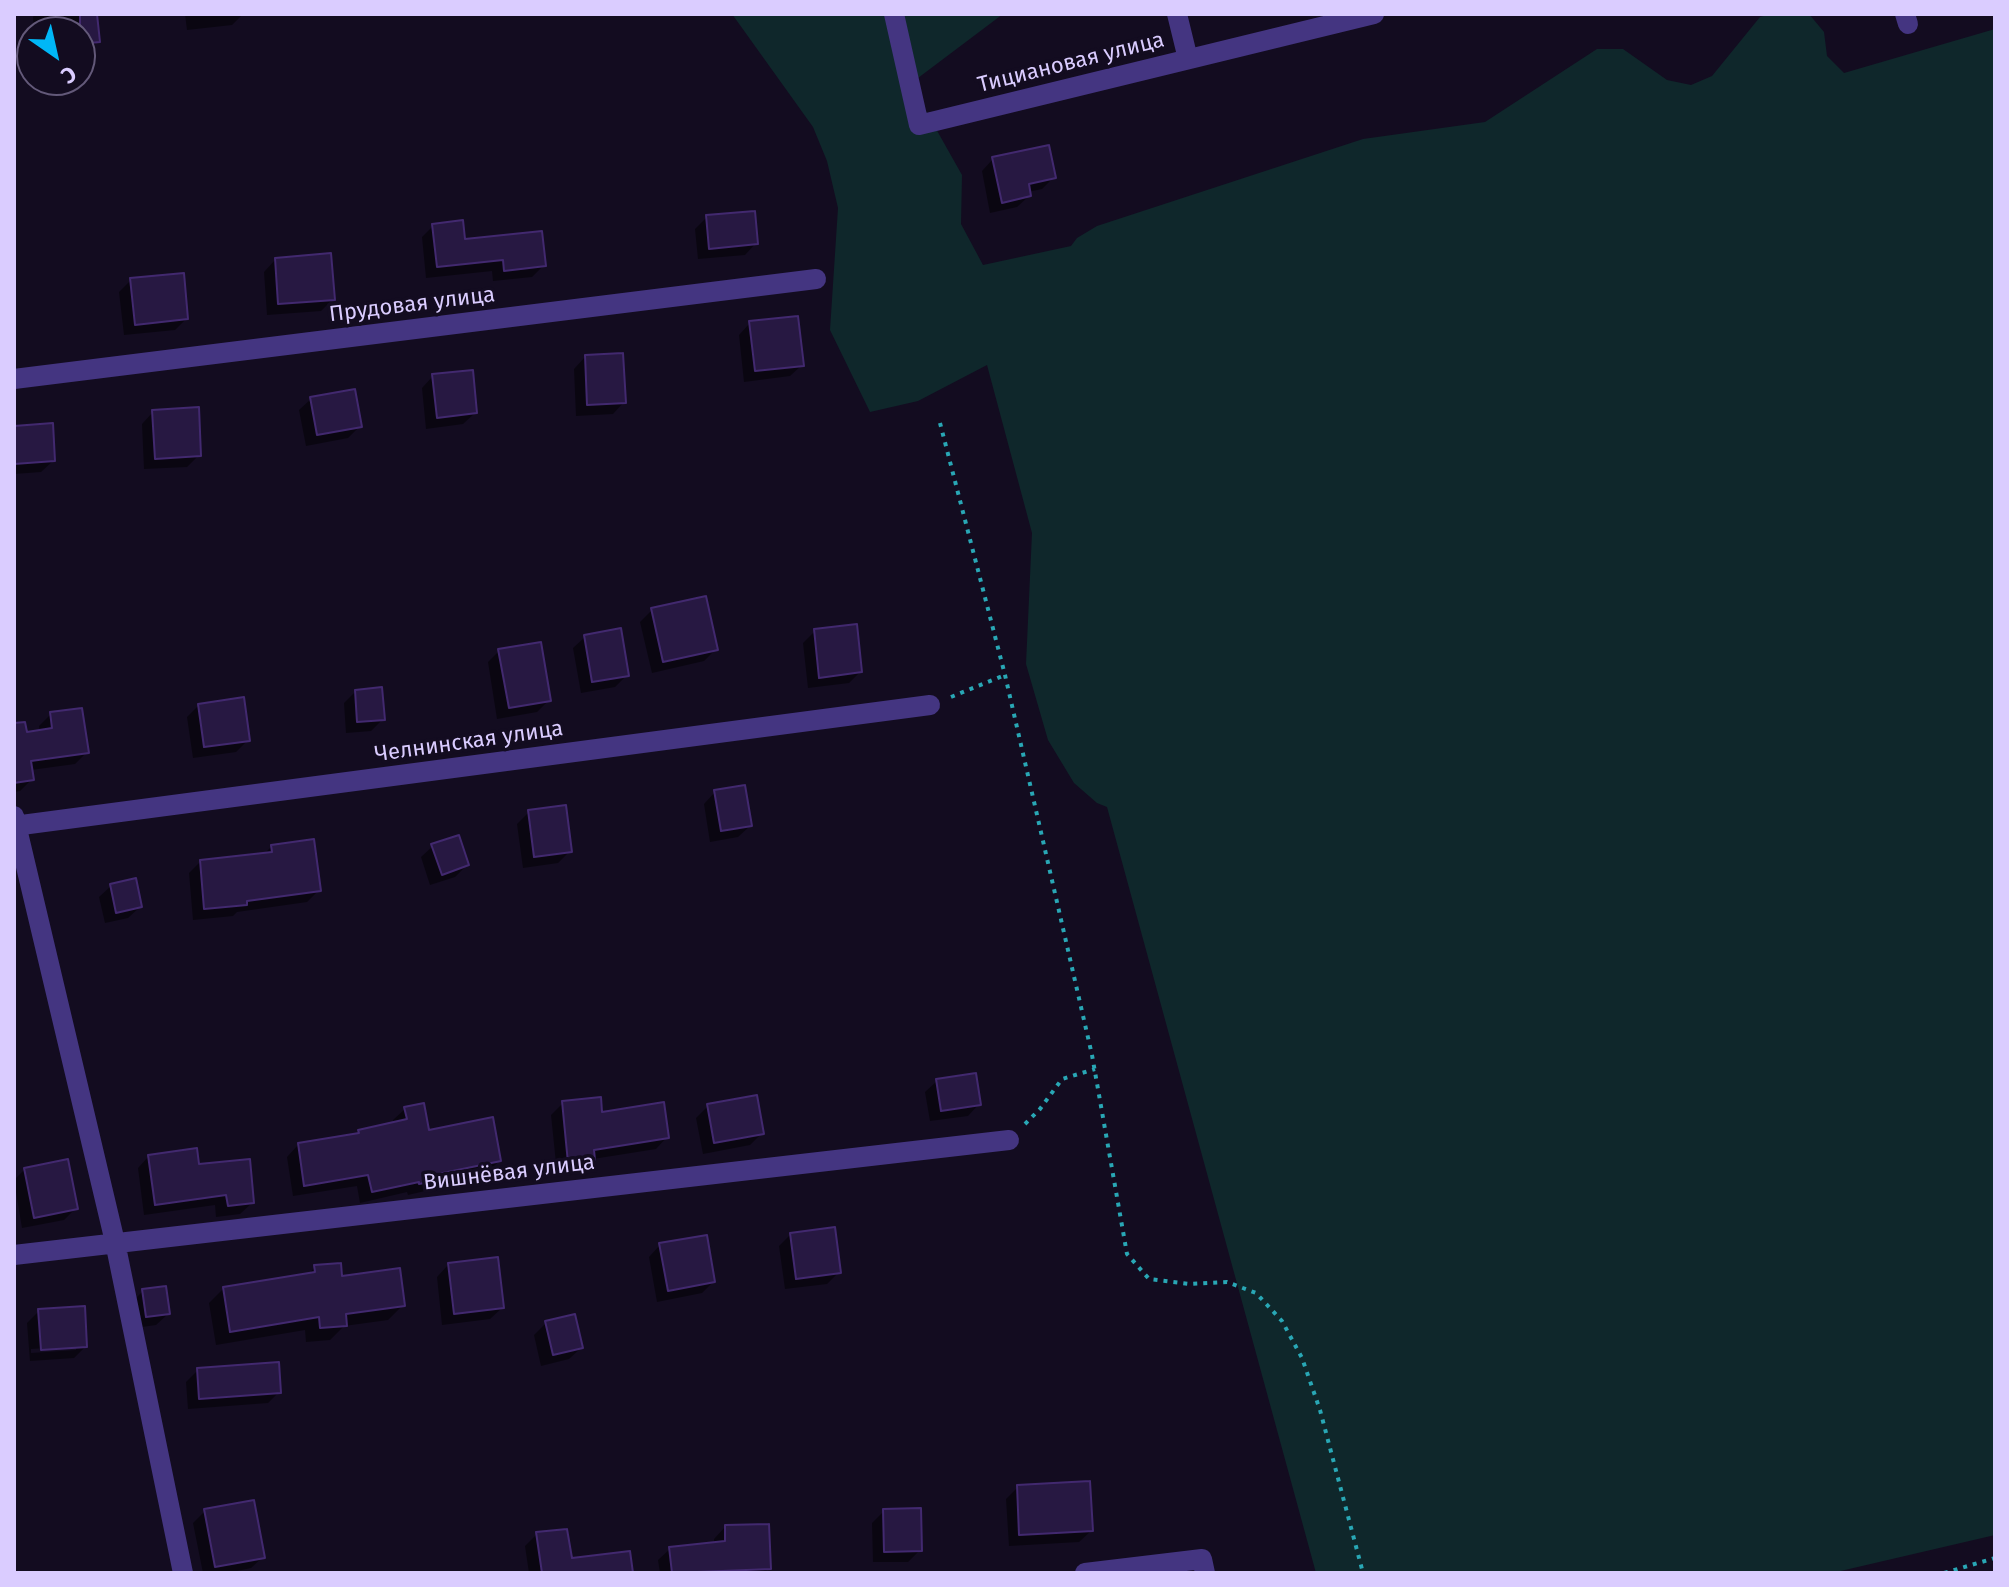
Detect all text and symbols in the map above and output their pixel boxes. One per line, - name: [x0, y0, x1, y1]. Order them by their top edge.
- north arrow: [16, 16, 96, 96]
- street label: Тициановая улица: [975, 27, 1167, 99]
- text: С: [56, 60, 81, 89]
- street label: Прудовая улица: [328, 282, 496, 328]
- street label: Челнинская улица: [373, 716, 565, 768]
- street label: Вишнёвая улица: [422, 1149, 596, 1197]

